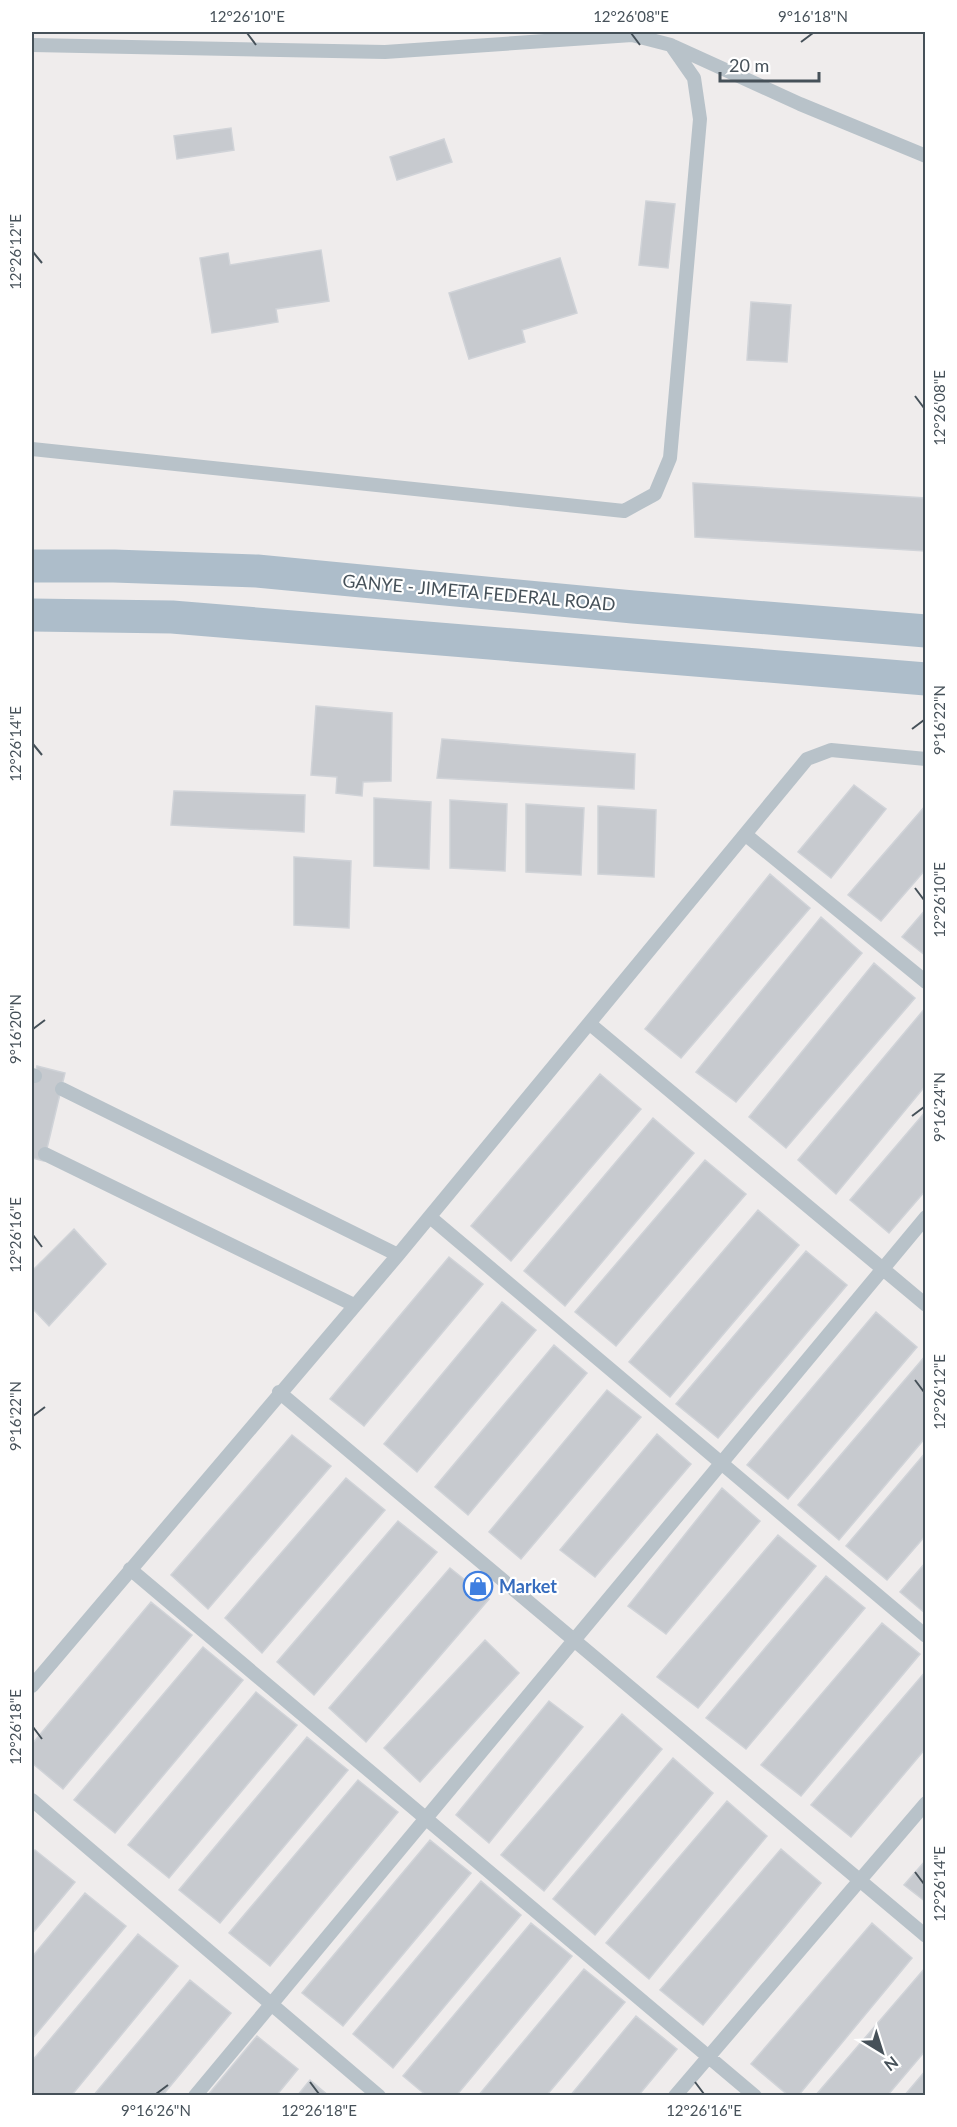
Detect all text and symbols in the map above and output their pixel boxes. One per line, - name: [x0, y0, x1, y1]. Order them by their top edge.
- text: 12°26'10"E: [209, 7, 285, 25]
- text: 12°26'08"E: [593, 7, 669, 25]
- text: 9°16'18"N: [778, 7, 848, 25]
- scale bar: [720, 45, 819, 83]
- text: 20 m: [729, 54, 769, 76]
- text: 12°26'12"E: [6, 214, 24, 290]
- text: 12°26'08"E: [930, 370, 948, 446]
- street label: GANYE - JIMETA FEDERAL ROAD: [342, 569, 616, 615]
- text: 9°16'22"N: [930, 685, 948, 755]
- text: 12°26'14"E: [6, 706, 24, 782]
- text: 12°26'10"E: [930, 862, 948, 938]
- text: 9°16'20"N: [6, 994, 24, 1064]
- text: 9°16'24"N: [930, 1072, 948, 1142]
- text: 12°26'16"E: [6, 1197, 24, 1273]
- text: 12°26'12"E: [930, 1354, 948, 1430]
- text: 9°16'22"N: [6, 1381, 24, 1451]
- shop icon: Market: [462, 1570, 494, 1602]
- place label: Market: [499, 1575, 557, 1597]
- text: 12°26'18"E: [6, 1689, 24, 1765]
- text: 12°26'14"E: [930, 1846, 948, 1922]
- north arrow: [852, 2022, 912, 2082]
- text: N: [881, 2053, 902, 2075]
- text: 9°16'26"N: [121, 2101, 191, 2119]
- text: 12°26'18"E: [281, 2101, 357, 2119]
- text: 12°26'16"E: [666, 2101, 742, 2119]

